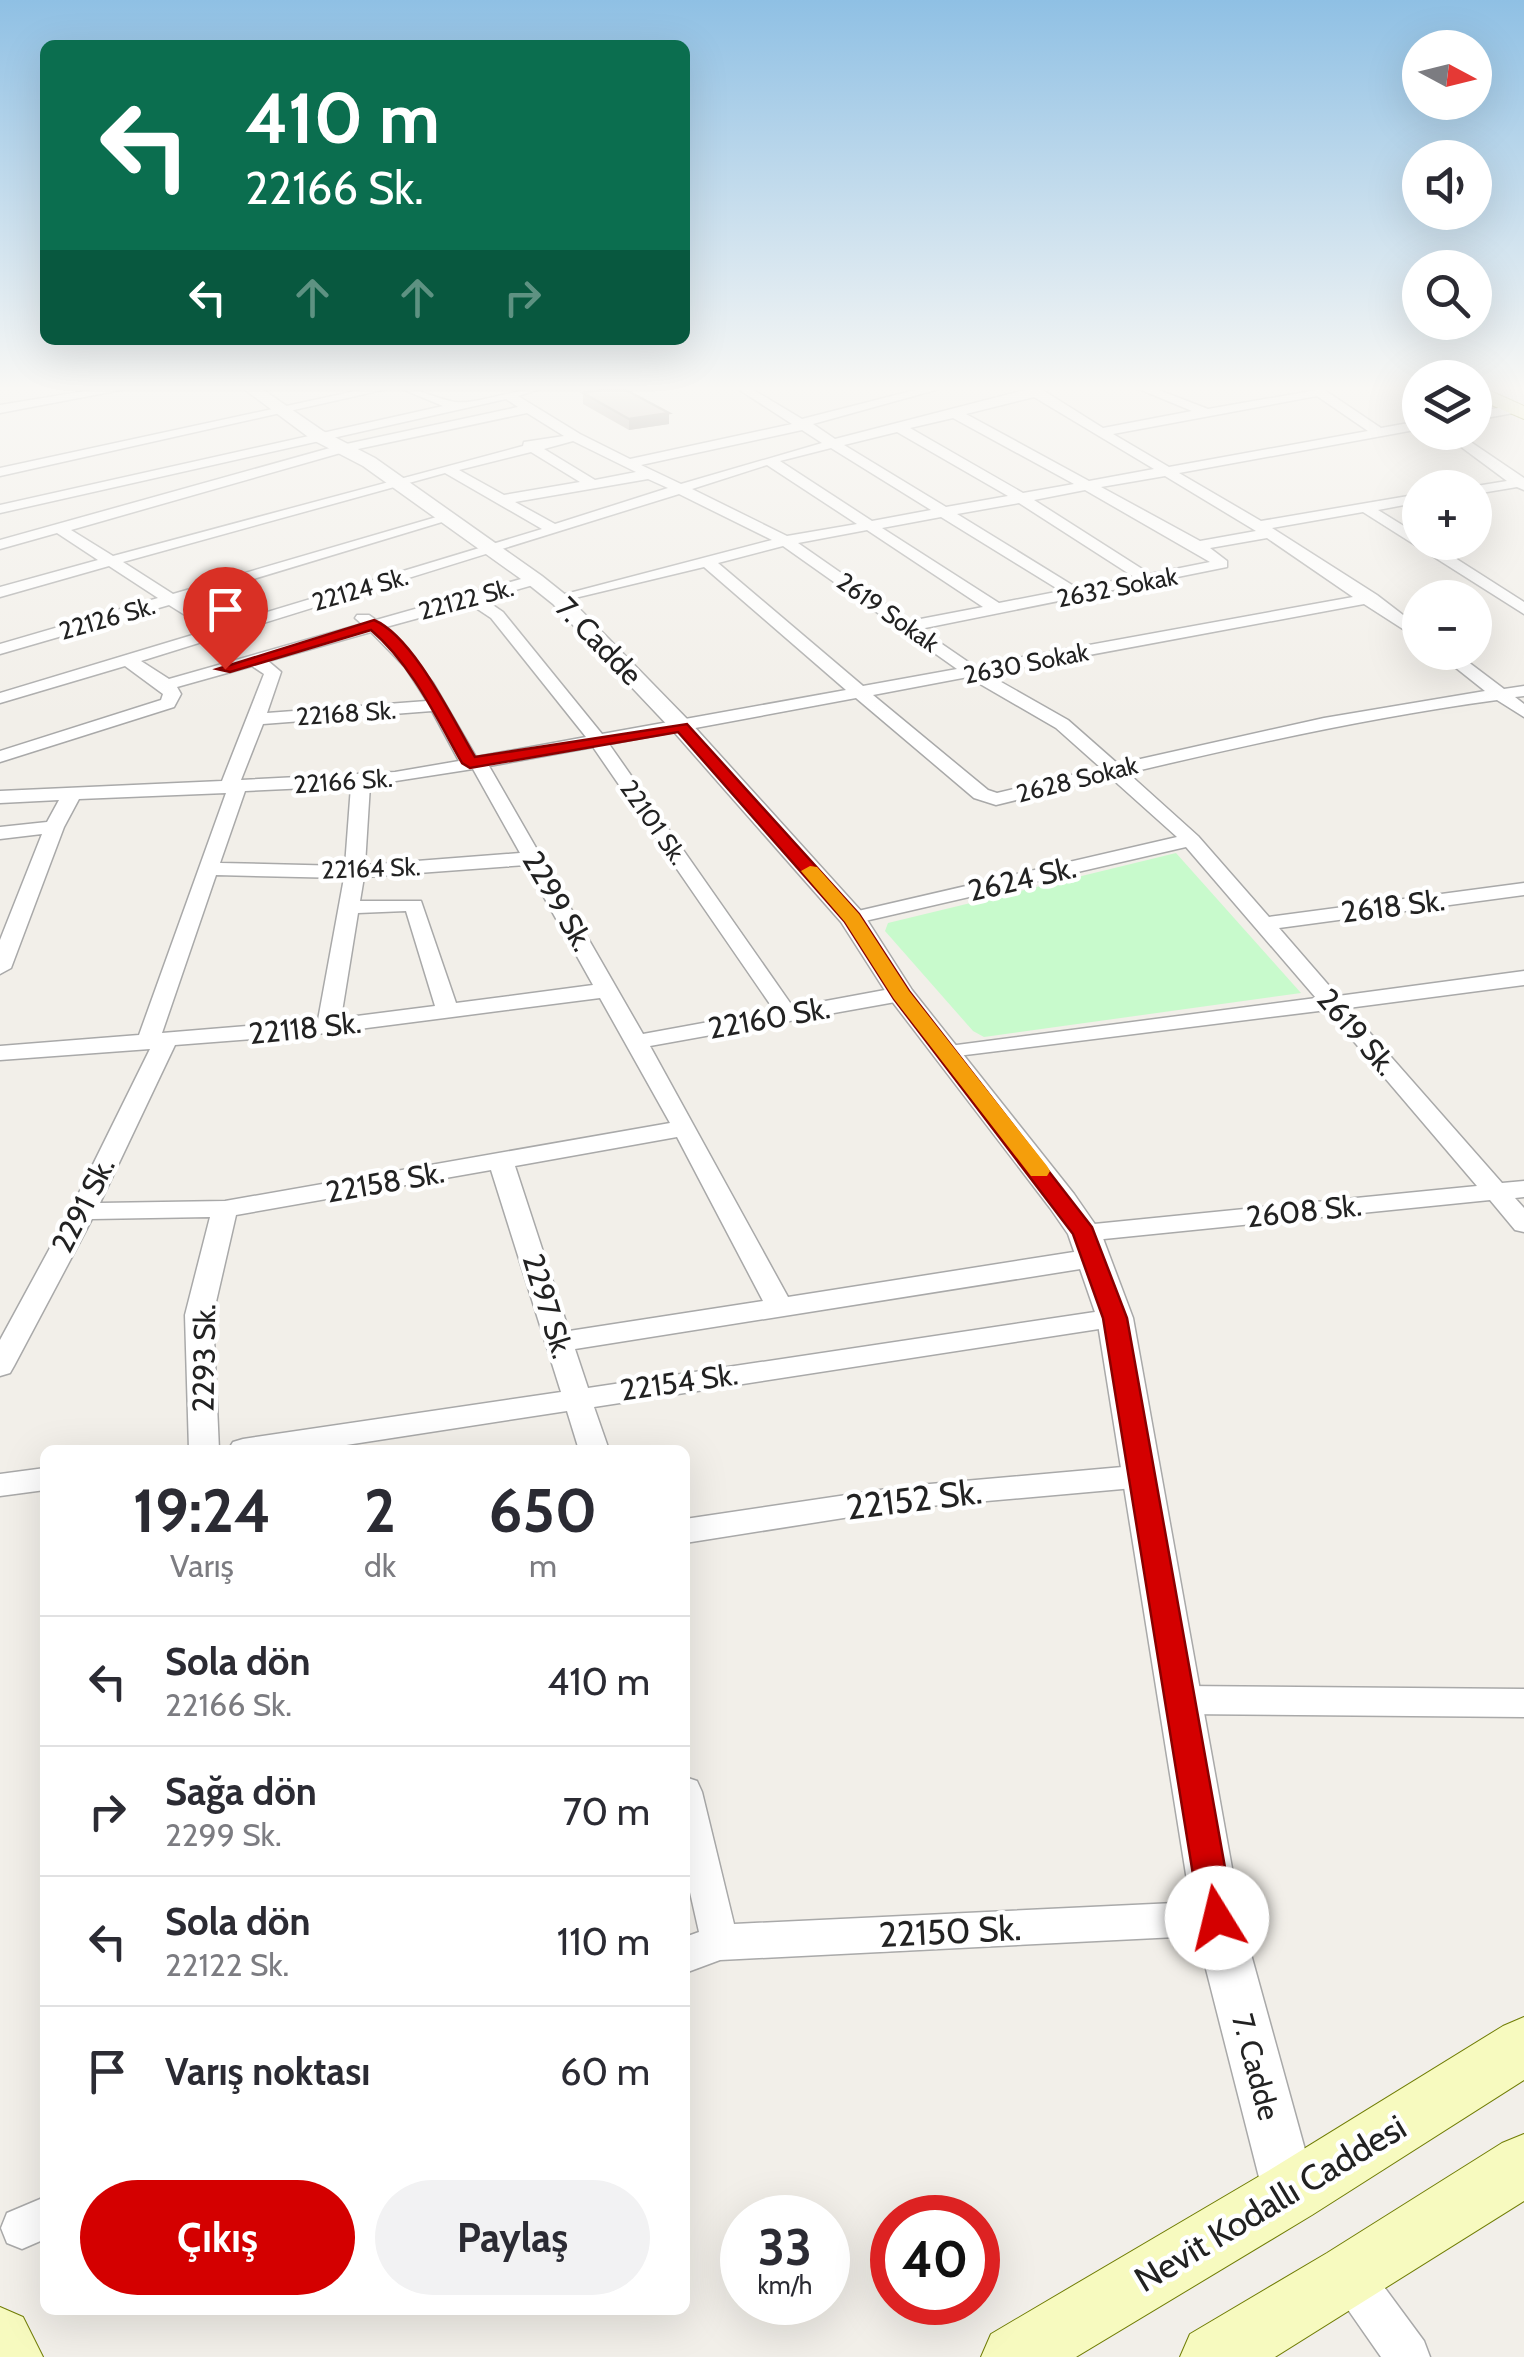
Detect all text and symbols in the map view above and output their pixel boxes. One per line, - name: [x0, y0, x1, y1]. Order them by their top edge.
- north arrow: [1402, 30, 1492, 120]
- map controls: [1402, 30, 1492, 670]
- text: 410 m: [245, 75, 440, 161]
- icon: left: [80, 80, 210, 210]
- button: sound: [1402, 140, 1492, 230]
- text: 22166 Sk.: [245, 161, 424, 215]
- button: search: [1402, 250, 1492, 340]
- icon: left: [180, 270, 235, 325]
- icon: ahead: [285, 270, 340, 325]
- icon: ahead: [390, 270, 445, 325]
- icon: right: [495, 270, 550, 325]
- button: layers: [1402, 360, 1492, 450]
- button: +: [1402, 470, 1492, 560]
- street label: 2632 Sokak: [1054, 560, 1181, 613]
- street label: 22124 Sk.: [309, 561, 411, 617]
- street label: 2619 Sokak: [831, 566, 945, 659]
- pin: [183, 567, 268, 670]
- street label: 22122 Sk.: [415, 572, 517, 626]
- button: −: [1402, 580, 1492, 670]
- icon: arrive: [198, 582, 253, 637]
- street label: 7. Cadde: [548, 589, 650, 693]
- street label: 22126 Sk.: [56, 590, 158, 646]
- street label: 2630 Sokak: [961, 636, 1092, 690]
- street label: 22168 Sk.: [295, 695, 397, 731]
- street label: 2628 Sokak: [1013, 749, 1141, 809]
- street label: 22166 Sk.: [292, 763, 394, 799]
- street label: 22101 Sk.: [614, 774, 694, 870]
- street label: 2299 Sk.: [515, 844, 601, 958]
- street label: 2624 Sk.: [964, 849, 1080, 909]
- street label: 22164 Sk.: [321, 851, 421, 885]
- street label: 2618 Sk.: [1339, 881, 1447, 931]
- street label: 2619 Sk.: [1309, 981, 1405, 1083]
- street label: 22160 Sk.: [705, 989, 833, 1047]
- street label: 22118 Sk.: [247, 1004, 363, 1052]
- street label: 2291 Sk.: [43, 1151, 123, 1259]
- street label: 22158 Sk.: [323, 1153, 447, 1211]
- street label: 2608 Sk.: [1245, 1187, 1363, 1235]
- street label: 2297 Sk.: [515, 1249, 581, 1363]
- street label: 2293 Sk.: [185, 1303, 223, 1413]
- street label: 22154 Sk.: [618, 1355, 740, 1409]
- street label: 22152 Sk.: [844, 1469, 984, 1529]
- text: 19:24: [133, 1474, 271, 1547]
- text: 2: [364, 1474, 396, 1547]
- text: 650: [489, 1474, 597, 1547]
- text: Varış: [170, 1546, 234, 1585]
- text: dk: [364, 1546, 396, 1585]
- text: m: [529, 1546, 557, 1585]
- text: Sola dön: [165, 1638, 311, 1685]
- icon: left: [80, 1654, 135, 1709]
- text: 410 m: [547, 1658, 650, 1705]
- text: 22166 Sk.: [165, 1685, 292, 1724]
- text: Sağa dön: [165, 1768, 317, 1815]
- icon: right: [80, 1784, 135, 1839]
- text: 70 m: [563, 1788, 650, 1835]
- text: 2299 Sk.: [165, 1815, 282, 1854]
- position arrow: [1165, 1866, 1269, 1970]
- text: Sola dön: [165, 1898, 311, 1945]
- street label: 22150 Sk.: [878, 1906, 1022, 1956]
- icon: left: [80, 1914, 135, 1969]
- text: 110 m: [557, 1918, 650, 1965]
- text: 22122 Sk.: [165, 1945, 289, 1984]
- street label: 7. Cadde: [1224, 2010, 1288, 2124]
- icon: arrive: [80, 2044, 135, 2099]
- text: Varış noktası: [165, 2048, 370, 2095]
- text: 60 m: [560, 2048, 650, 2095]
- street label: Nevit Kodallı Caddesi: [1126, 2105, 1414, 2301]
- button: Çıkış: [80, 2180, 355, 2295]
- button: Paylaş: [375, 2180, 650, 2295]
- speed limit sign: 40: [870, 2195, 1000, 2325]
- text: 33: [758, 2217, 812, 2278]
- text: km/h: [758, 2270, 812, 2300]

